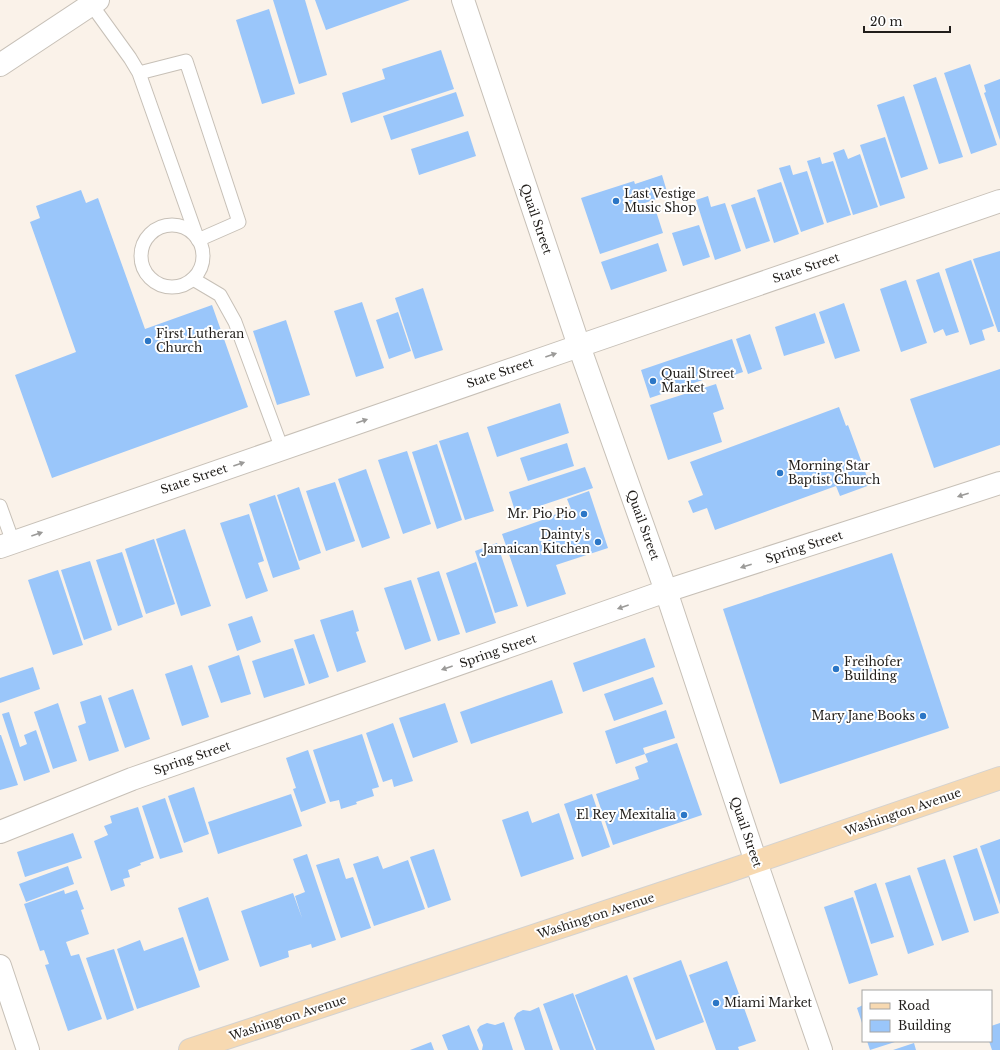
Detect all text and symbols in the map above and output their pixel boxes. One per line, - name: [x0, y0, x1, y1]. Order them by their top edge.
- scale bar: [864, 8, 950, 34]
- text: 20 m: [870, 14, 902, 29]
- street label: Quail Street: [517, 182, 556, 257]
- place label: Last Vestige Music Shop: [624, 186, 696, 215]
- marker: Last Vestige Music Shop: [611, 196, 621, 206]
- street label: State Street: [770, 249, 842, 286]
- place label: First Lutheran Church: [156, 326, 244, 355]
- marker: First Lutheran Church: [143, 336, 153, 346]
- one-way arrow: [545, 352, 557, 358]
- street label: State Street: [464, 354, 536, 391]
- place label: Quail Street Market: [661, 366, 735, 395]
- marker: Quail Street Market: [648, 376, 658, 386]
- one-way arrow: [356, 418, 368, 424]
- place label: Morning Star Baptist Church: [788, 458, 880, 487]
- street label: State Street: [158, 460, 230, 497]
- one-way arrow: [233, 460, 245, 466]
- marker: Morning Star Baptist Church: [775, 468, 785, 478]
- street label: Quail Street: [624, 488, 663, 562]
- one-way arrow: [957, 492, 969, 498]
- place label: Mr. Pio Pio: [507, 506, 576, 521]
- marker: Mr. Pio Pio: [579, 509, 589, 519]
- place label: Dainty's Jamaican Kitchen: [481, 527, 590, 556]
- street label: Spring Street: [763, 527, 845, 566]
- one-way arrow: [31, 531, 43, 537]
- marker: Dainty's Jamaican Kitchen: [593, 537, 603, 547]
- one-way arrow: [740, 563, 752, 569]
- one-way arrow: [616, 604, 628, 610]
- street label: Spring Street: [457, 630, 539, 671]
- place label: Freihofer Building: [844, 654, 902, 683]
- marker: Freihofer Building: [831, 664, 841, 674]
- one-way arrow: [441, 666, 453, 672]
- place label: Mary Jane Books: [811, 708, 915, 723]
- marker: Mary Jane Books: [918, 711, 928, 721]
- street label: Spring Street: [151, 737, 233, 778]
- street label: Washington Avenue: [842, 784, 963, 839]
- street label: Quail Street: [727, 795, 766, 870]
- place label: El Rey Mexitalia: [576, 807, 676, 822]
- marker: El Rey Mexitalia: [679, 810, 689, 820]
- street label: Washington Avenue: [534, 889, 656, 942]
- legend: [862, 990, 992, 1042]
- street label: Washington Avenue: [226, 991, 348, 1044]
- place label: Miami Market: [724, 995, 813, 1010]
- marker: Miami Market: [711, 998, 721, 1008]
- text: Road: [898, 998, 930, 1013]
- text: Building: [898, 1018, 952, 1033]

